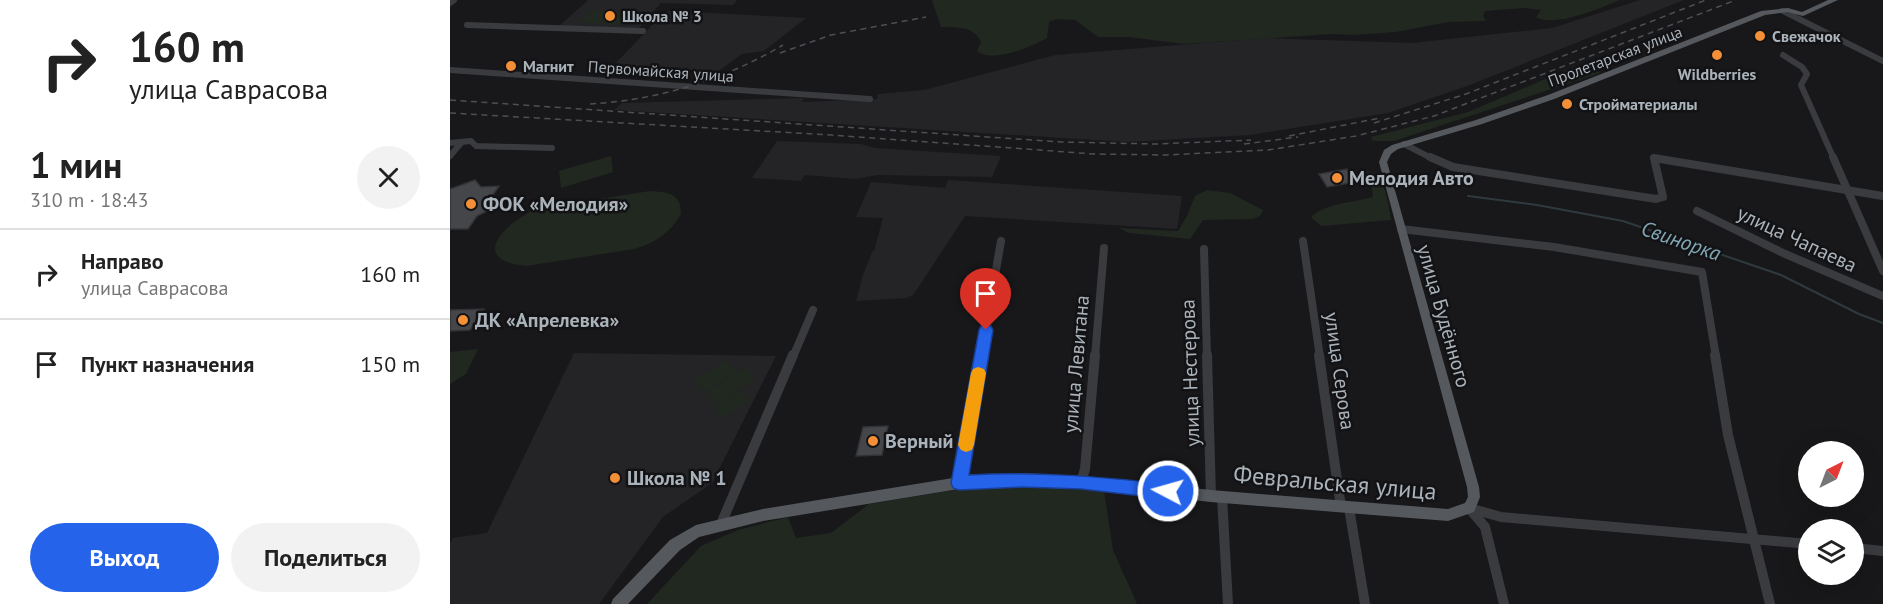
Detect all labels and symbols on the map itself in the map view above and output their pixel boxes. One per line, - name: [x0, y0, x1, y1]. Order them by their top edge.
- place label: Школа № 3: [622, 6, 702, 26]
- marker: Школа № 3: [603, 9, 617, 23]
- street label: Пролетарская улица: [1545, 21, 1685, 91]
- place label: Свежачок: [1772, 26, 1841, 46]
- marker: Свежачок: [1753, 29, 1767, 43]
- marker: Wildberries: [1710, 48, 1724, 62]
- place label: Магнит: [523, 56, 574, 76]
- street label: Первомайская улица: [587, 56, 735, 86]
- marker: Магнит: [504, 59, 518, 73]
- place label: Wildberries: [1678, 64, 1757, 84]
- place label: Стройматериалы: [1579, 94, 1698, 114]
- marker: Стройматериалы: [1560, 97, 1574, 111]
- place label: Мелодия Авто: [1349, 165, 1474, 191]
- marker: Мелодия Авто: [1330, 171, 1344, 185]
- place label: ФОК «Мелодия»: [483, 191, 629, 217]
- marker: ФОК «Мелодия»: [464, 197, 478, 211]
- street label: улица Чапаева: [1733, 200, 1861, 278]
- water label: Свинорка: [1638, 214, 1725, 267]
- street label: улица Будённого: [1411, 242, 1477, 390]
- pin: [960, 268, 1011, 330]
- street label: улица Левитана: [1057, 294, 1095, 434]
- street label: улица Нестерова: [1174, 299, 1206, 447]
- place label: ДК «Апрелевка»: [475, 307, 619, 333]
- street label: улица Серова: [1319, 310, 1361, 432]
- marker: ДК «Апрелевка»: [456, 313, 470, 327]
- place label: Верный: [885, 428, 953, 454]
- marker: Верный: [866, 434, 880, 448]
- north arrow: [1798, 441, 1864, 507]
- street label: Февральская улица: [1232, 458, 1438, 507]
- position arrow: [1136, 459, 1200, 523]
- place label: Школа № 1: [627, 465, 727, 491]
- marker: Школа № 1: [608, 471, 622, 485]

